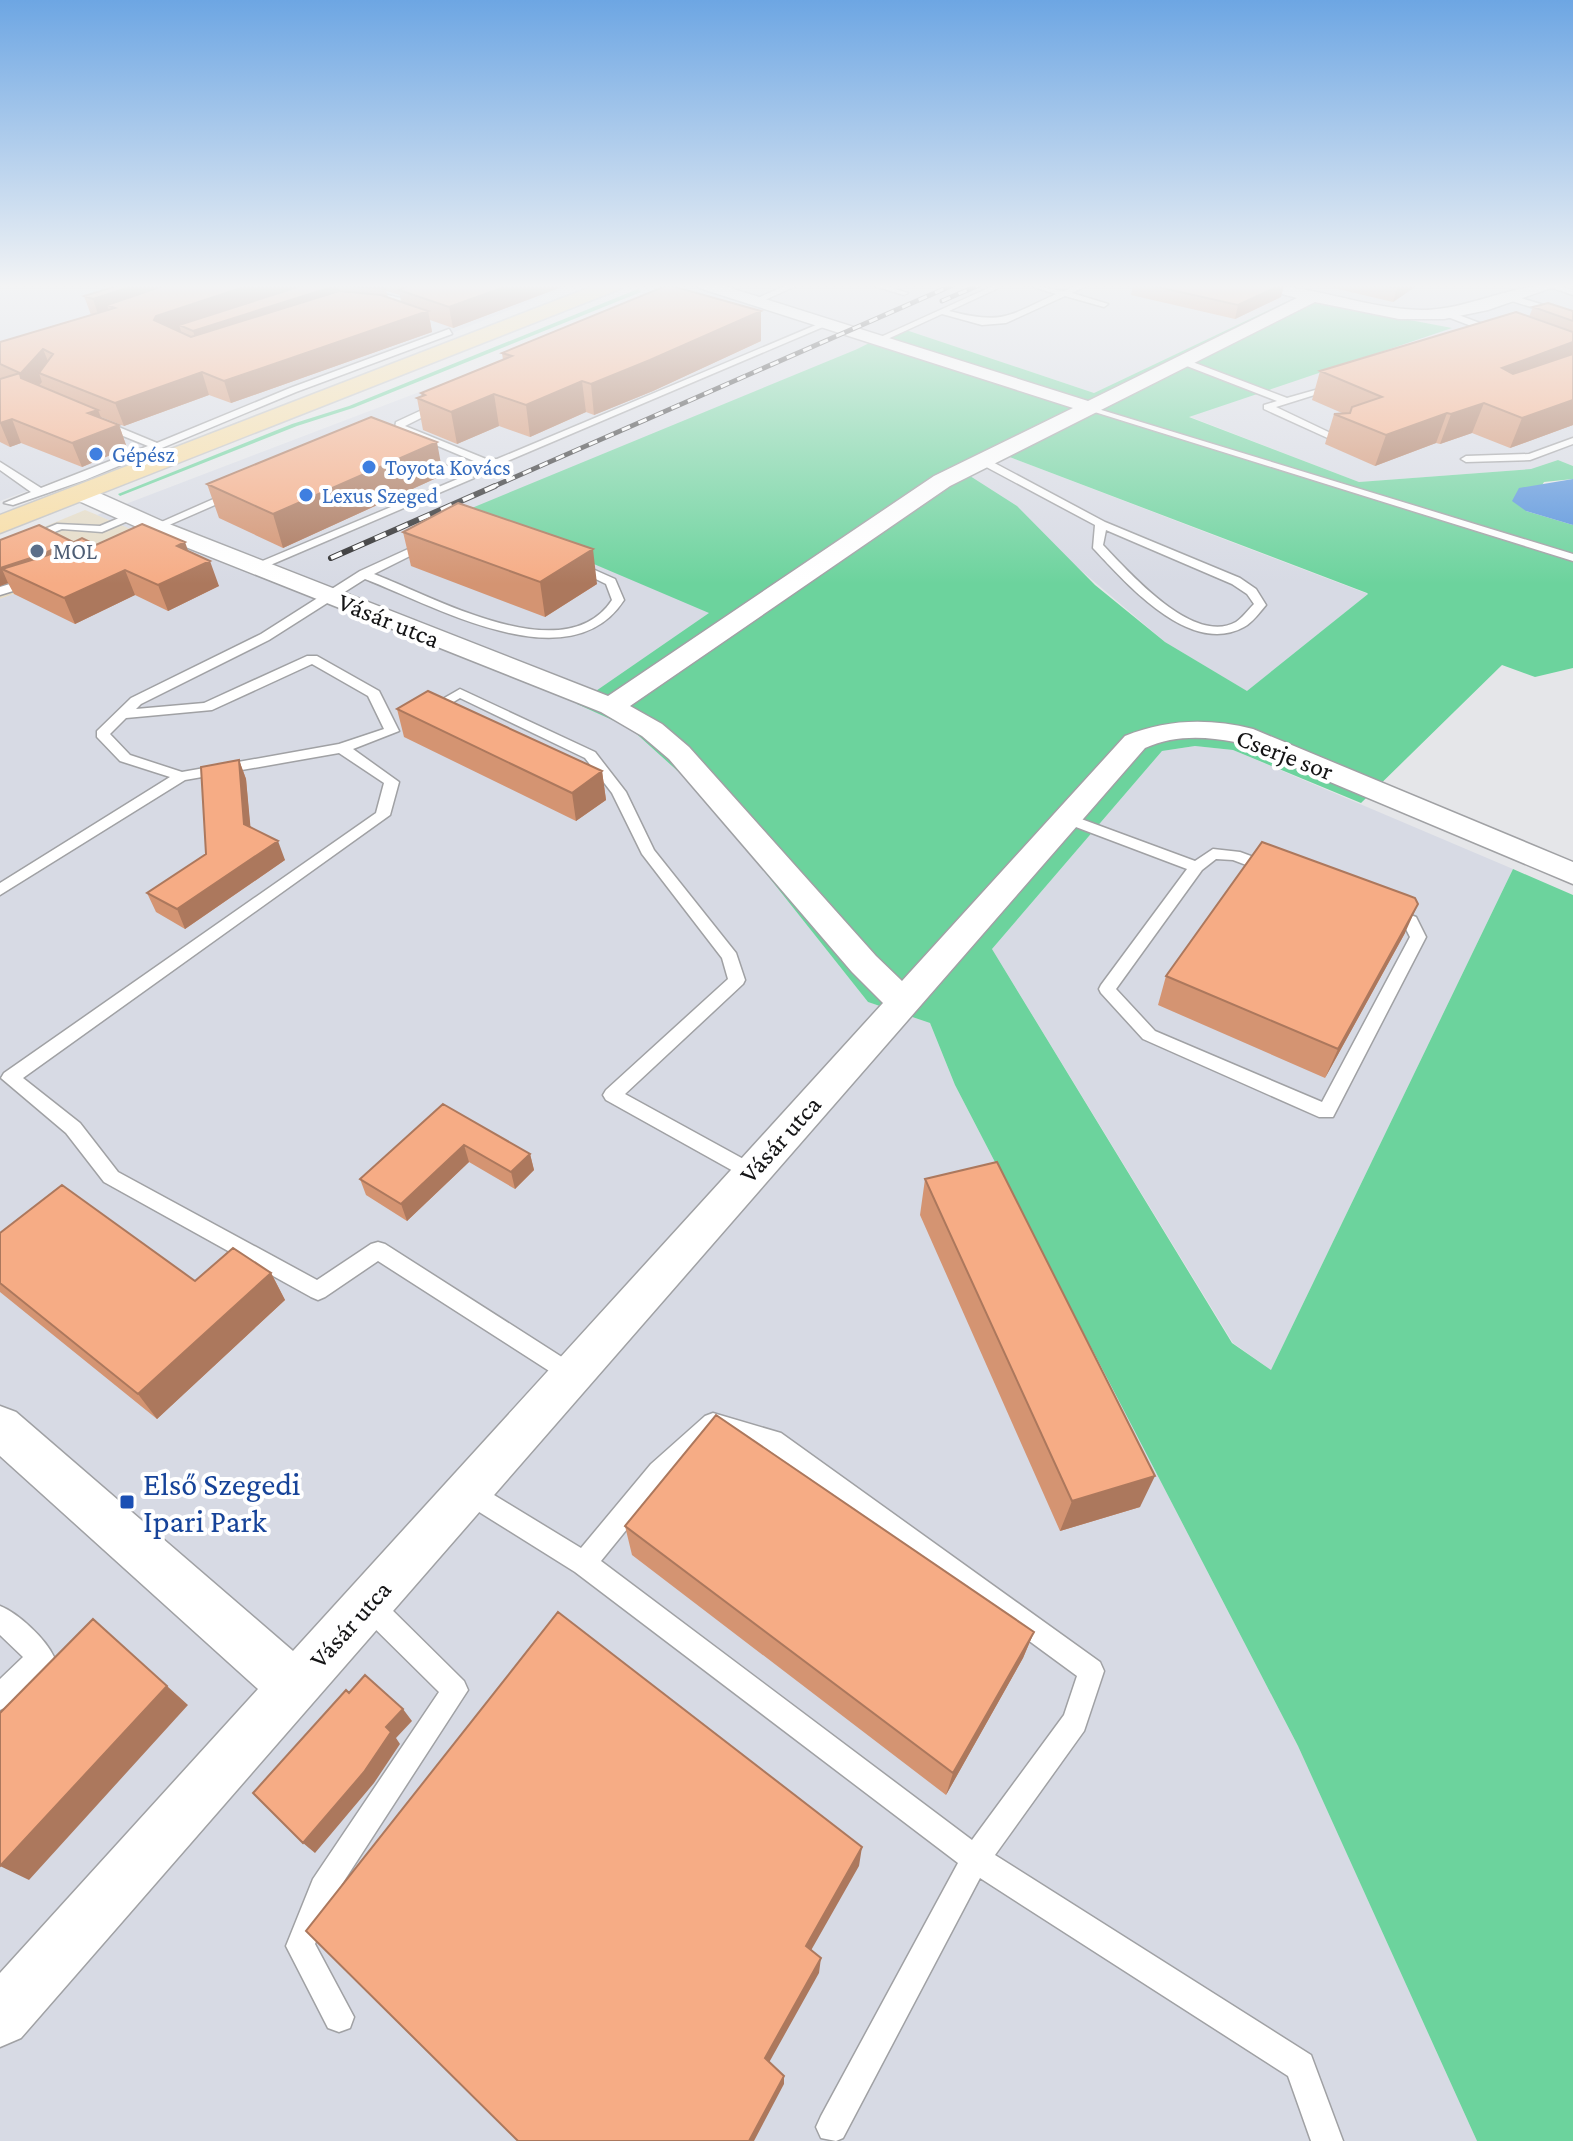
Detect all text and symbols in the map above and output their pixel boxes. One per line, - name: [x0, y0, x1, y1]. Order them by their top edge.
- place label: Gépész: [112, 442, 175, 467]
- marker: Gépész: [87, 445, 105, 463]
- place label: Toyota Kovács: [385, 455, 511, 480]
- marker: Toyota Kovács: [360, 458, 378, 476]
- place label: Lexus Szeged: [322, 483, 438, 508]
- marker: Lexus Szeged: [297, 486, 315, 504]
- place label: MOL: [53, 539, 97, 564]
- marker: MOL: [28, 542, 46, 560]
- street label: Vásár utca: [334, 587, 444, 654]
- street label: Cserje sor: [1232, 723, 1337, 786]
- street label: Vásár utca: [734, 1090, 827, 1189]
- place label: Első Szegedi Ipari Park: [143, 1466, 300, 1539]
- marker: Első Szegedi Ipari Park: [118, 1493, 136, 1511]
- street label: Vásár utca: [304, 1575, 397, 1674]

